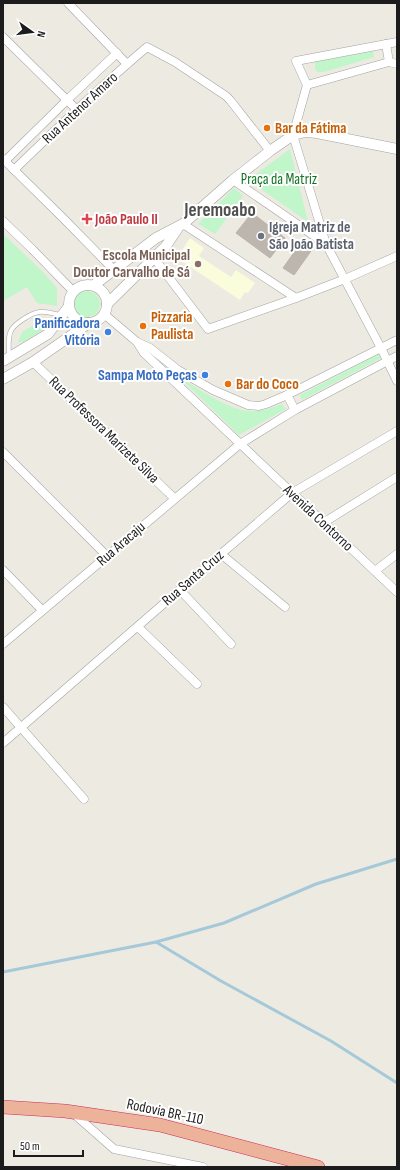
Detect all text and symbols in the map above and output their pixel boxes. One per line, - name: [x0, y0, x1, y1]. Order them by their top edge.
- north arrow: [12, 12, 52, 52]
- text: N: [34, 30, 48, 39]
- street label: Rua Antenor Amaro: [38, 68, 122, 148]
- place label: Bar da Fátima: [275, 119, 346, 138]
- marker: Bar da Fátima: [262, 123, 272, 133]
- park label: Praça da Matriz: [241, 170, 318, 189]
- district label: Jeremoabo: [183, 199, 256, 222]
- place label: João Paulo II: [94, 210, 158, 229]
- marker: João Paulo II: [82, 214, 92, 224]
- place label: Igreja Matriz de São João Batista: [269, 218, 354, 254]
- marker: Igreja Matriz de São João Batista: [256, 231, 266, 241]
- place label: Escola Municipal Doutor Carvalho de Sá: [73, 246, 190, 282]
- marker: Escola Municipal Doutor Carvalho de Sá: [193, 259, 203, 269]
- place label: Pizzaria Paulista: [151, 308, 193, 344]
- place label: Panificadora Vitória: [35, 314, 100, 350]
- marker: Pizzaria Paulista: [138, 321, 148, 331]
- marker: Panificadora Vitória: [103, 327, 113, 337]
- place label: Sampa Moto Peças: [98, 366, 197, 385]
- marker: Sampa Moto Peças: [200, 370, 210, 380]
- street label: Rua Professora Marizete Silva: [45, 372, 163, 488]
- place label: Bar do Coco: [236, 375, 299, 394]
- marker: Bar do Coco: [223, 379, 233, 389]
- street label: Avenida Contorno: [278, 480, 357, 555]
- street label: Rua Aracaju: [93, 518, 149, 570]
- street label: Rua Santa Cruz: [158, 546, 228, 610]
- street label: Rodovia BR-110: [125, 1095, 205, 1129]
- scale bar: [14, 1132, 83, 1158]
- text: 50 m: [20, 1139, 40, 1154]

